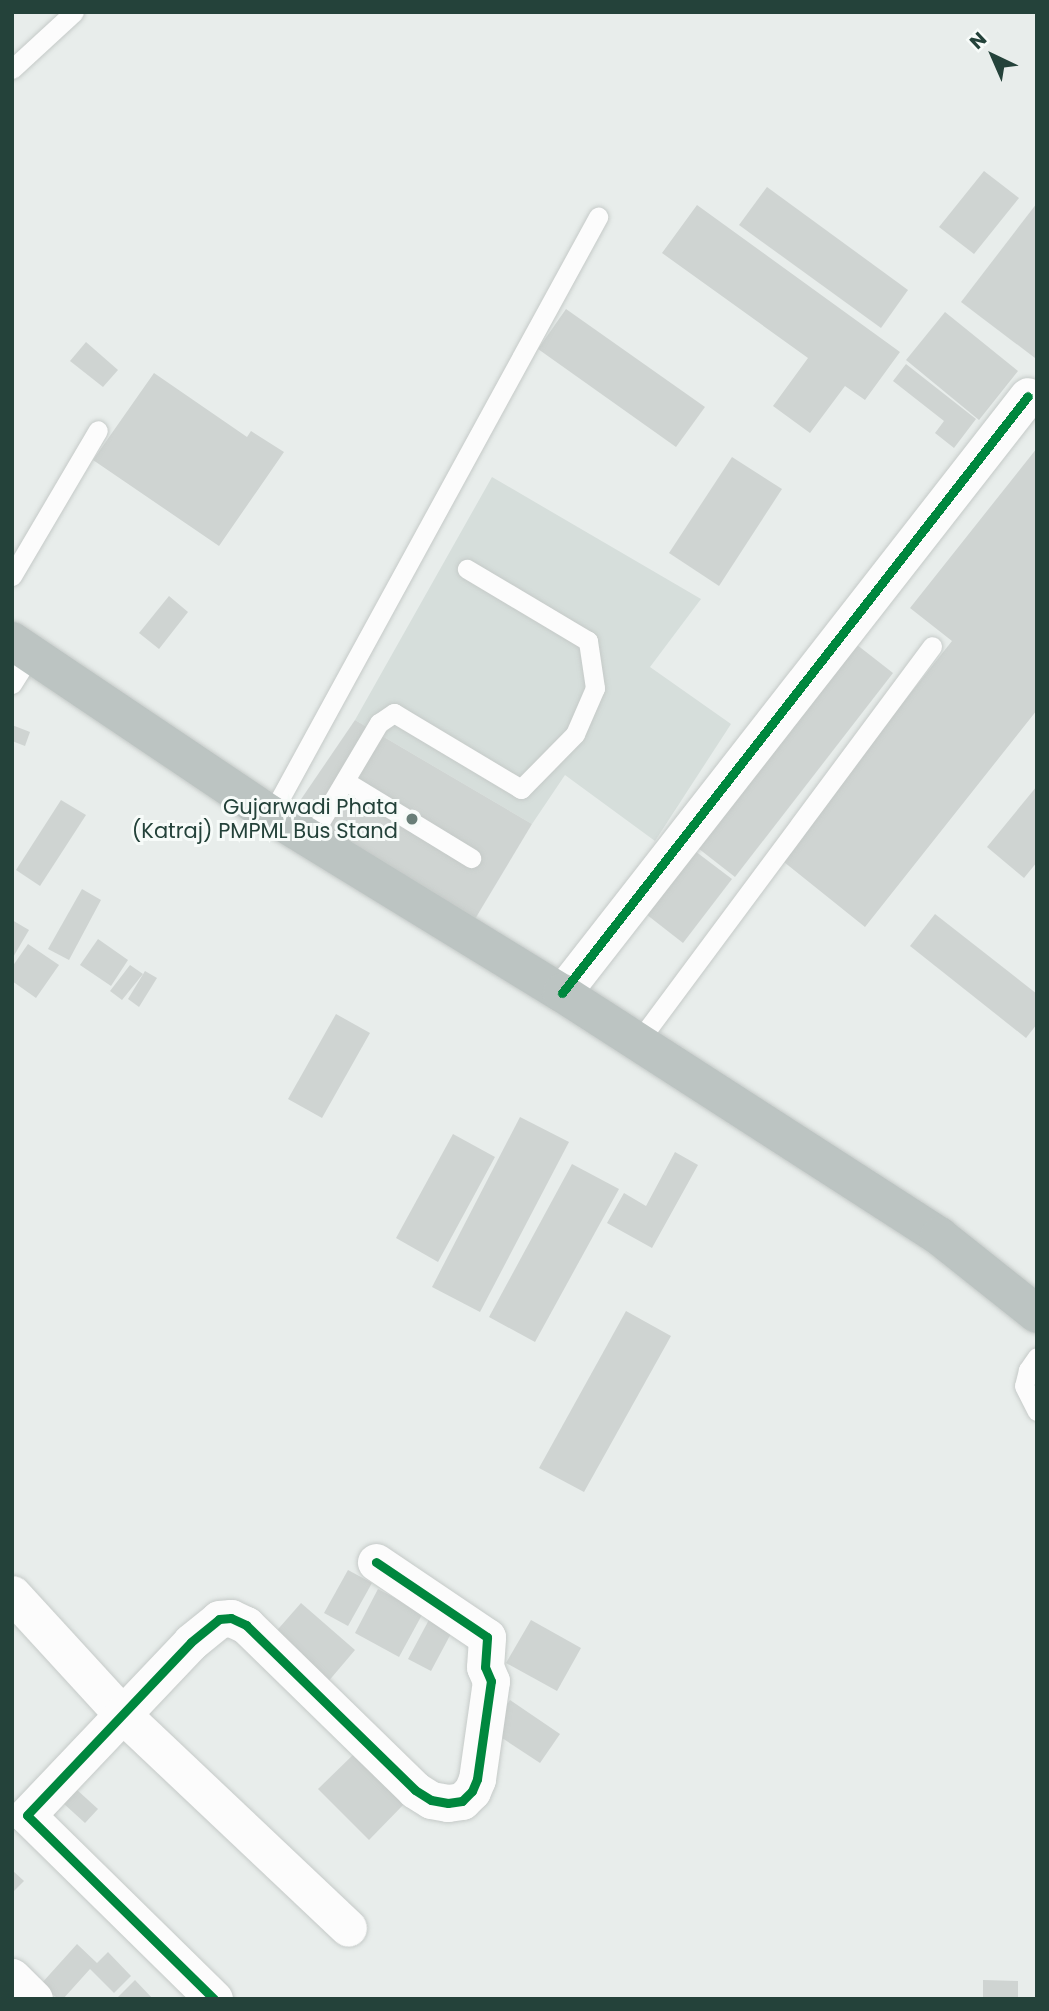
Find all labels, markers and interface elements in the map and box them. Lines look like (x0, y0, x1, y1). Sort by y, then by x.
north arrow (958, 21, 1028, 91)
text: N (964, 26, 993, 55)
place label: Gujarwadi Phata (Katraj) PMPML Bus Stand (132, 794, 398, 844)
marker: Gujarwadi Phata (Katraj) PMPML Bus Stand (404, 811, 420, 827)

